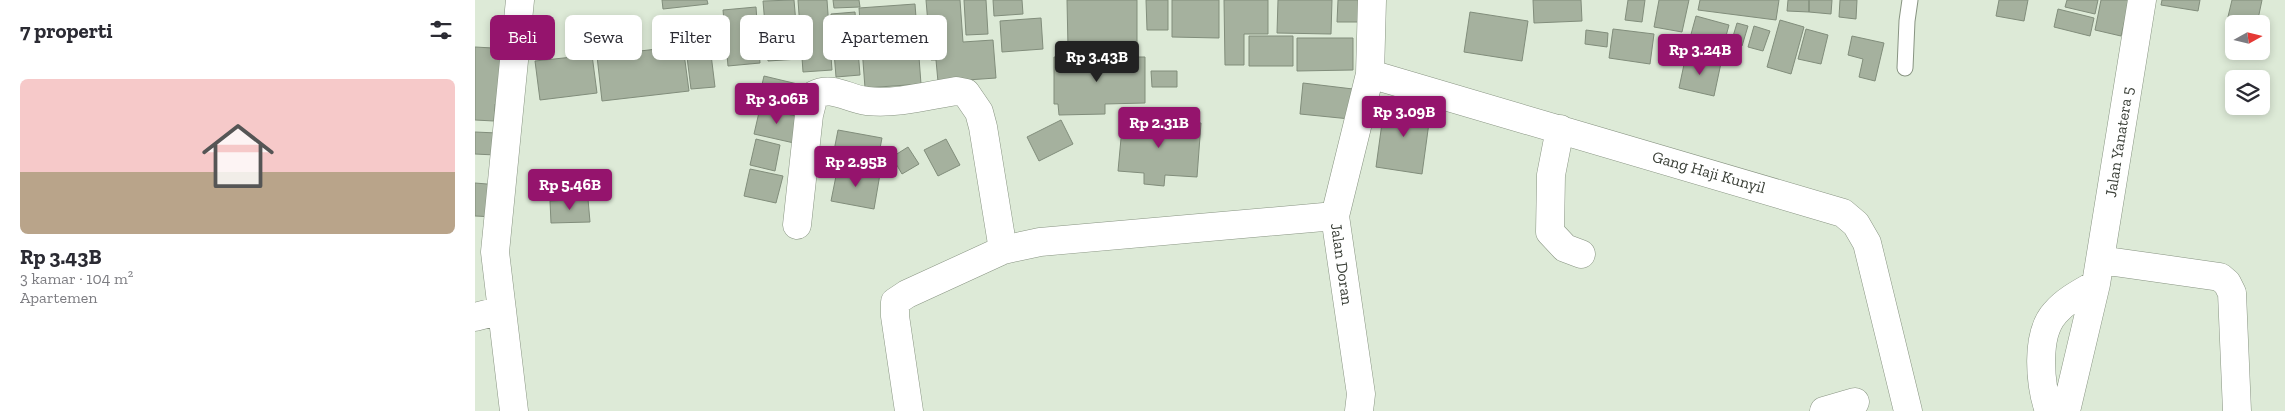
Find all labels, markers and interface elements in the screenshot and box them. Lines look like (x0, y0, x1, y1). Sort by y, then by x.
chip: Beli (490, 15, 555, 60)
chip: Sewa (565, 15, 642, 60)
chip: Filter (652, 15, 730, 60)
chip: Baru (740, 15, 813, 60)
chip: Apartemen (823, 15, 947, 60)
north arrow (2225, 15, 2270, 60)
map controls (2225, 15, 2270, 115)
icon: filters (427, 16, 455, 44)
text: 7 properti (20, 18, 113, 43)
pin: Rp 3.24B (1648, 34, 1752, 76)
text: Rp 3.24B (1669, 40, 1731, 59)
pin: Rp 3.43B (1045, 41, 1149, 83)
text: Rp 3.43B (1066, 47, 1128, 66)
button: layers (2225, 70, 2270, 115)
pin: Rp 3.06B (725, 82, 829, 125)
street label: Jalan Yanatera 5 (2101, 85, 2137, 199)
text: Rp 3.06B (746, 89, 808, 108)
pin: Rp 3.09B (1352, 96, 1456, 138)
text: Rp 3.09B (1373, 102, 1435, 121)
pin: Rp 2.31B (1107, 106, 1211, 149)
icon: home (193, 111, 283, 201)
text: Rp 2.31B (1129, 113, 1189, 132)
pin: Rp 2.95B (804, 146, 908, 188)
street label: Gang Haji Kunyil (1650, 147, 1768, 197)
text: Rp 2.95B (825, 152, 887, 171)
pin: Rp 5.46B (518, 168, 622, 211)
text: Rp 5.46B (539, 175, 601, 194)
street label: Jalan Doran (1327, 222, 1357, 307)
text: Rp 3.43B (20, 244, 102, 269)
text: 3 kamar · 104 m² (20, 269, 133, 288)
text: Apartemen (20, 288, 98, 307)

